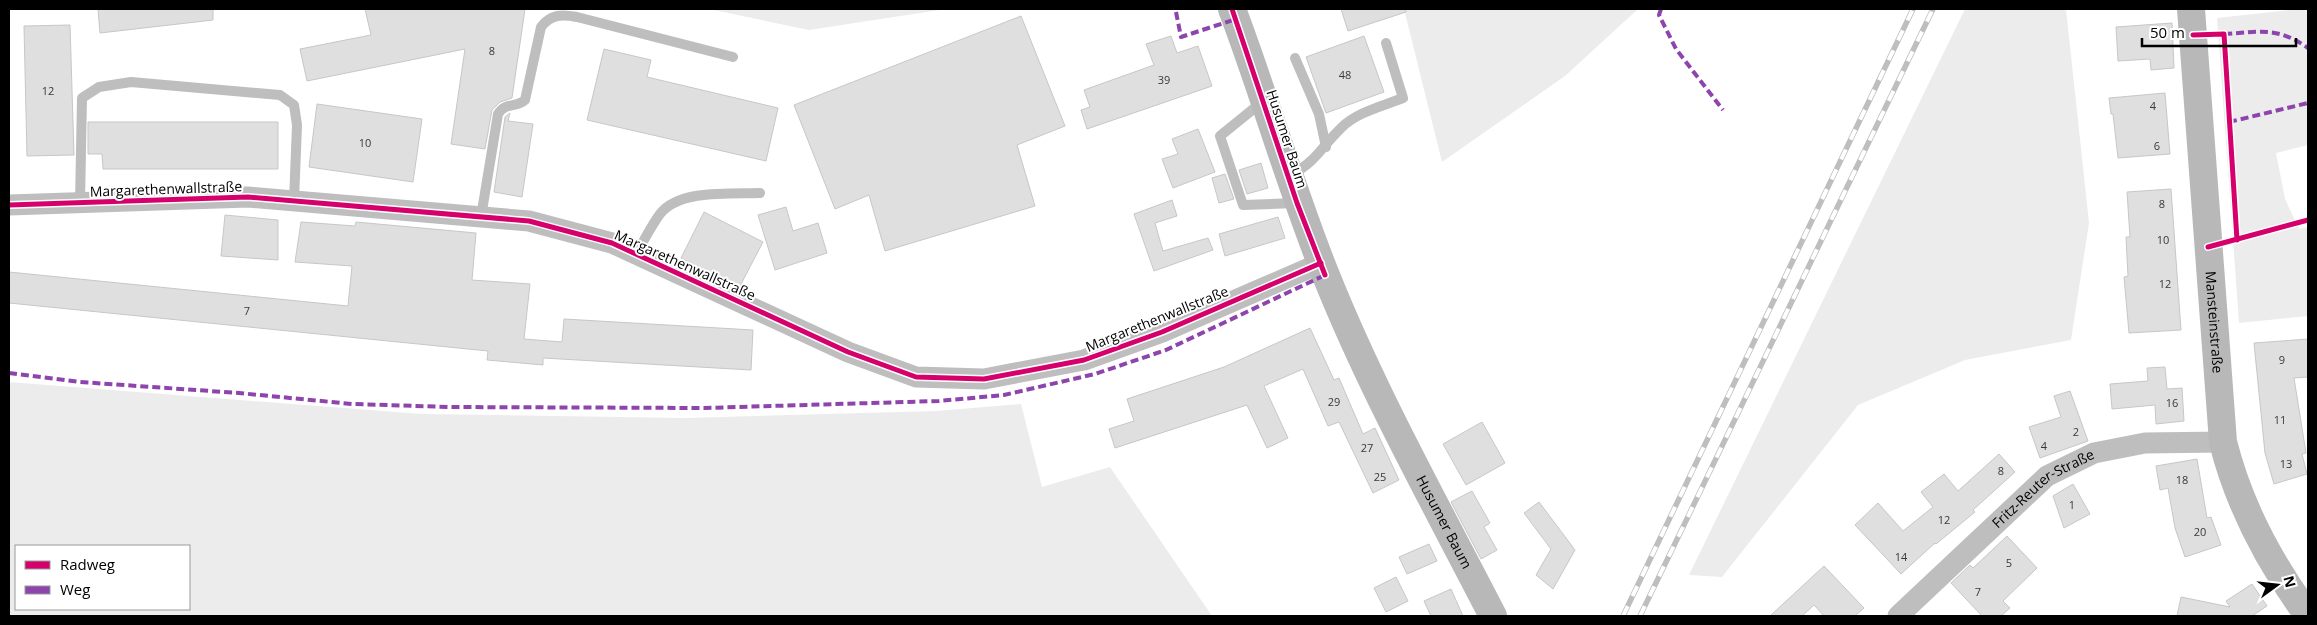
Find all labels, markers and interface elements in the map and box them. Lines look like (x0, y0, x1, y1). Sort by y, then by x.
scale bar (2142, 15, 2296, 47)
text: 50 m (2150, 22, 2185, 42)
house number: 8 (489, 43, 495, 58)
house number: 48 (1339, 67, 1351, 82)
house number: 39 (1158, 72, 1170, 87)
house number: 12 (42, 83, 54, 98)
street label: Husumer Baum (1263, 87, 1312, 191)
house number: 4 (2150, 98, 2157, 113)
house number: 10 (359, 135, 371, 150)
house number: 6 (2154, 138, 2160, 153)
street label: Margarethenwallstraße (89, 176, 243, 201)
house number: 8 (2159, 196, 2165, 211)
street label: Margarethenwallstraße (612, 225, 759, 304)
house number: 10 (2157, 232, 2169, 247)
street label: Mansteinstraße (2201, 270, 2228, 374)
house number: 12 (2159, 276, 2171, 291)
street label: Margarethenwallstraße (1083, 281, 1231, 356)
house number: 7 (244, 303, 250, 318)
house number: 9 (2279, 352, 2285, 367)
house number: 29 (1328, 394, 1340, 409)
house number: 16 (2166, 395, 2178, 410)
house number: 11 (2274, 412, 2286, 427)
house number: 2 (2073, 424, 2079, 439)
house number: 4 (2041, 438, 2048, 453)
house number: 27 (1361, 440, 1373, 455)
street label: Fritz-Reuter-Straße (1987, 444, 2097, 532)
house number: 13 (2280, 456, 2292, 471)
house number: 8 (1998, 463, 2004, 478)
house number: 25 (1374, 469, 1386, 484)
street label: Husumer Baum (1412, 472, 1477, 572)
house number: 18 (2176, 472, 2188, 487)
house number: 1 (2069, 497, 2075, 512)
house number: 12 (1938, 512, 1950, 527)
house number: 20 (2194, 524, 2206, 539)
legend (15, 545, 190, 610)
house number: 14 (1895, 549, 1908, 564)
text: Radweg (60, 554, 115, 574)
house number: 5 (2006, 555, 2012, 570)
north arrow (2252, 560, 2302, 610)
text: N (2279, 574, 2301, 589)
text: Weg (60, 579, 90, 599)
house number: 7 (1975, 584, 1981, 599)

